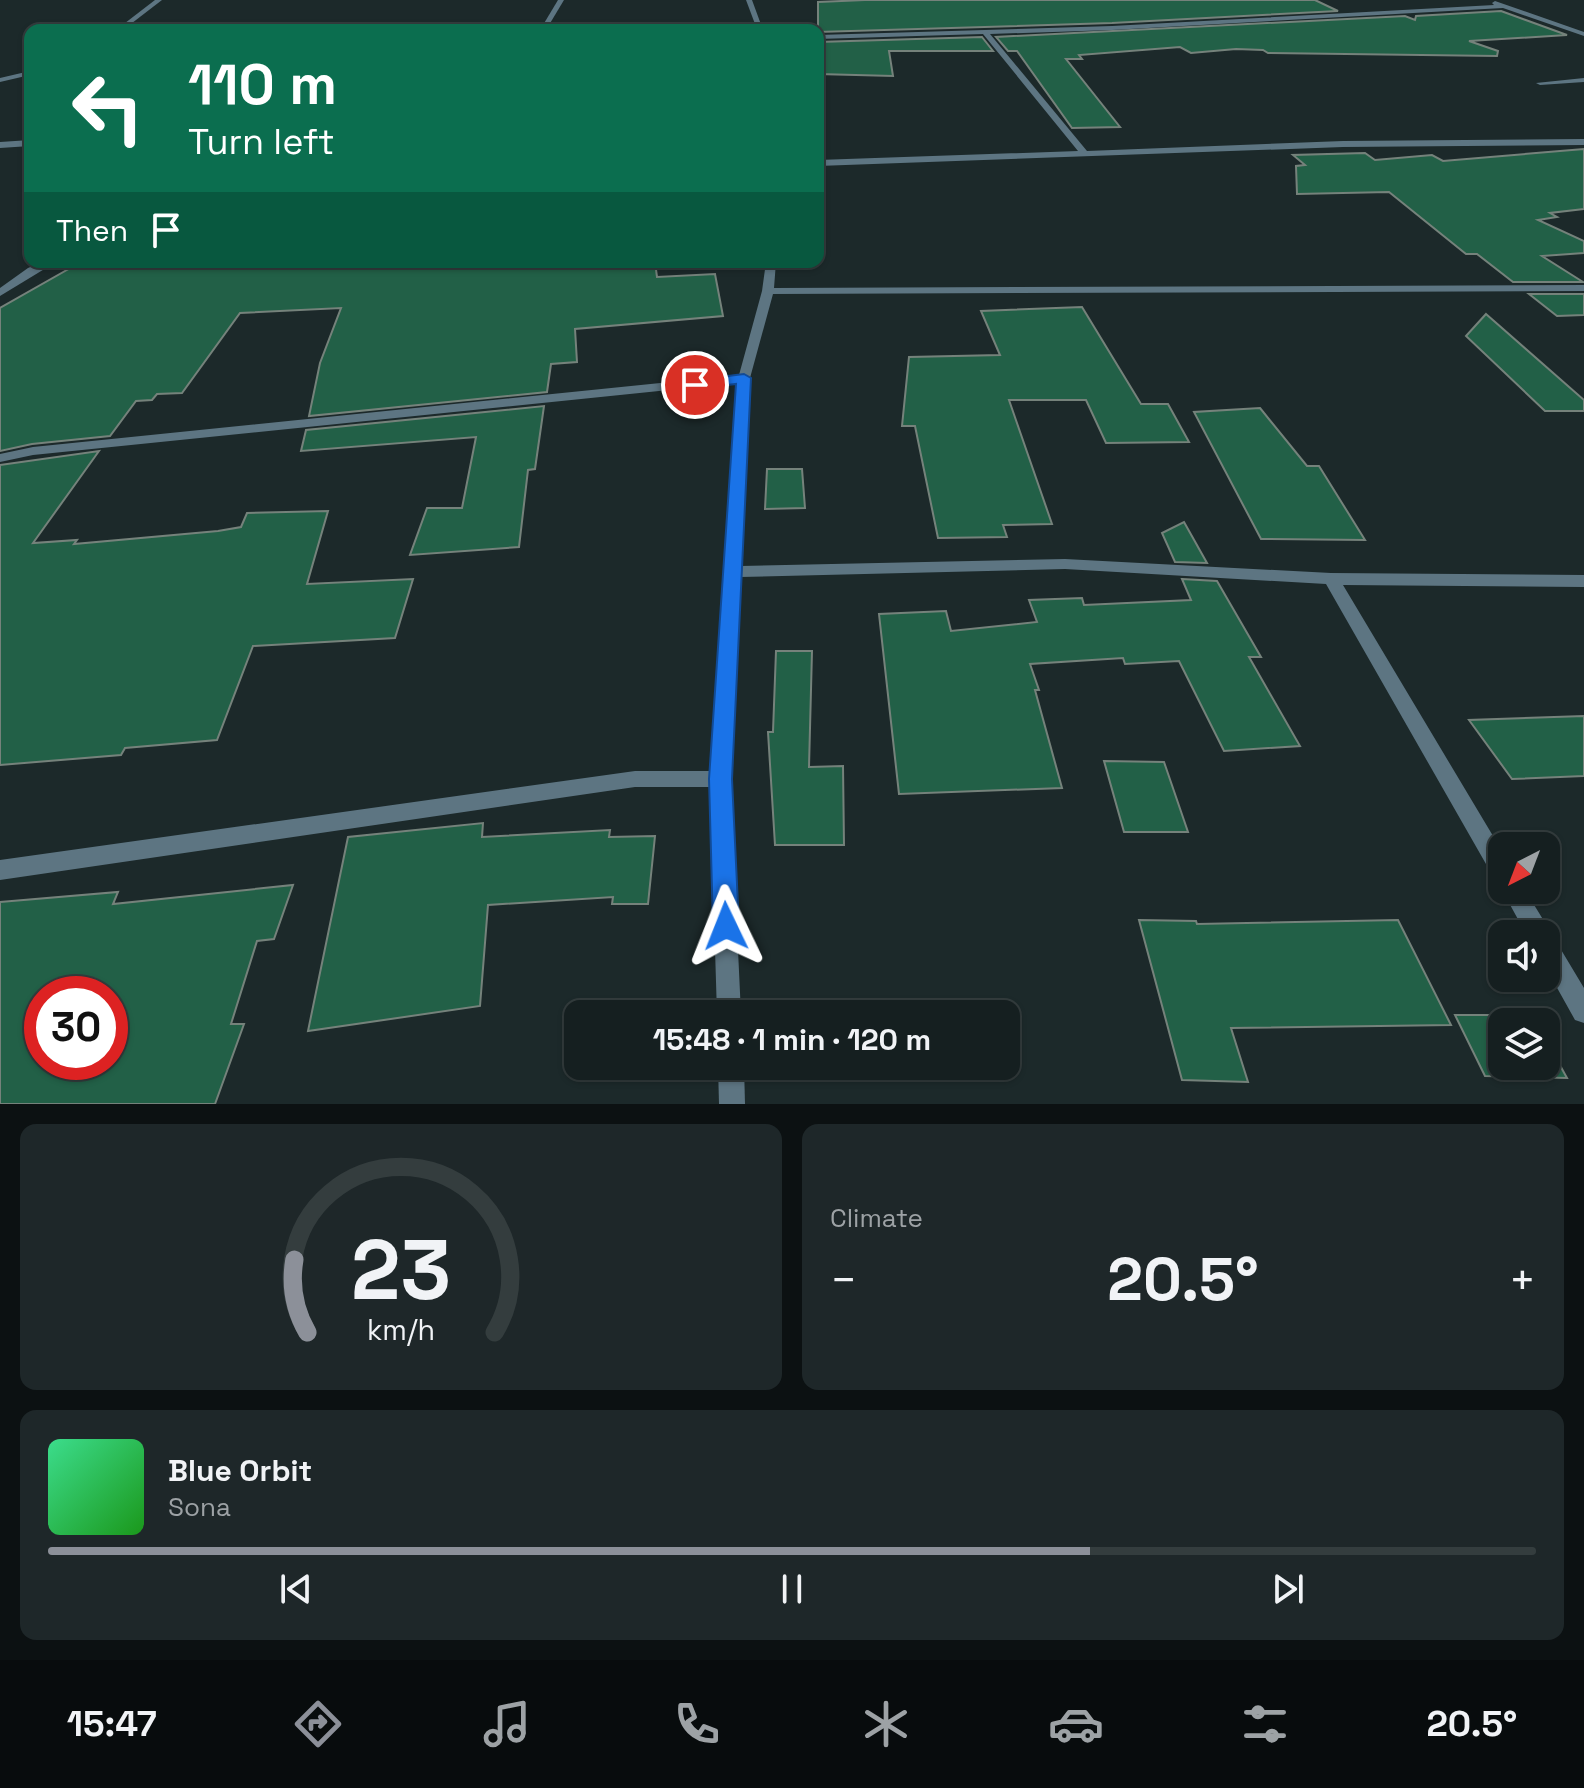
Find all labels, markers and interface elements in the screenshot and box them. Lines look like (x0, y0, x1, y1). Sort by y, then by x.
text: 110 m (188, 49, 337, 120)
icon: left (56, 56, 160, 160)
text: Turn left (188, 119, 335, 165)
icon: arrive (144, 208, 188, 252)
text: Then (56, 211, 128, 250)
pin (661, 351, 729, 419)
icon: arrive (673, 363, 717, 407)
north arrow (1488, 832, 1560, 904)
map controls (1488, 832, 1560, 1080)
position arrow (684, 884, 768, 968)
button: sound (1488, 920, 1560, 992)
speed limit sign: 30 (24, 976, 128, 1080)
button: layers (1488, 1008, 1560, 1080)
text: 15:48 · 1 min · 120 m (653, 1020, 931, 1059)
text: Climate (830, 1201, 923, 1235)
text: 23 (351, 1217, 451, 1323)
text: 20.5° (1107, 1241, 1259, 1318)
text: − (830, 1252, 857, 1308)
text: + (1509, 1252, 1536, 1308)
text: km/h (367, 1312, 435, 1348)
text: Blue Orbit (168, 1451, 312, 1490)
text: Sona (168, 1490, 231, 1524)
icon: previous (274, 1567, 318, 1611)
icon: pause (770, 1567, 814, 1611)
icon: next (1266, 1567, 1310, 1611)
icon: directions (290, 1696, 346, 1752)
icon: music (479, 1696, 535, 1752)
icon: phone (669, 1696, 725, 1752)
icon: climate (858, 1696, 914, 1752)
icon: car (1048, 1696, 1104, 1752)
icon: filters (1237, 1696, 1293, 1752)
text: 15:47 (67, 1701, 157, 1747)
text: 20.5° (1426, 1701, 1517, 1747)

